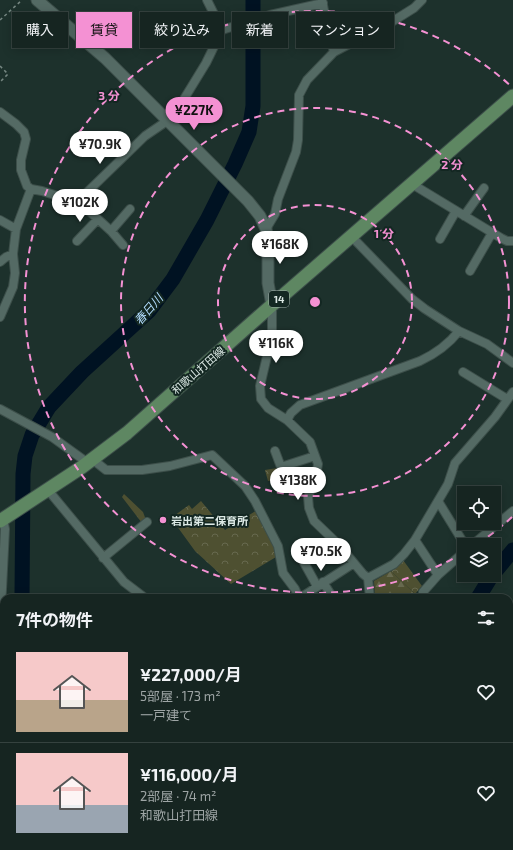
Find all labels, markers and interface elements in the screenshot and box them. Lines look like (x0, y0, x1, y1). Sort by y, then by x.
chip: 購入 (12, 12, 68, 48)
chip: 賃貸 (76, 12, 132, 48)
chip: 絞り込み (140, 12, 224, 48)
chip: 新着 (232, 12, 288, 48)
chip: マンション (296, 12, 394, 48)
text: 3 分 (98, 88, 120, 102)
pin: ¥227K (166, 97, 222, 131)
text: ¥227K (175, 102, 213, 118)
pin: ¥70.9K (67, 131, 133, 165)
text: ¥70.9K (79, 136, 121, 152)
text: 2 分 (441, 157, 463, 171)
pin: ¥102K (52, 189, 108, 223)
text: ¥102K (61, 194, 99, 210)
text: 1 分 (374, 226, 394, 240)
pin: ¥168K (252, 231, 308, 265)
text: ¥168K (261, 236, 299, 252)
water label: 春日川 (131, 289, 166, 327)
road number: 14 (269, 291, 289, 307)
centre of rings (308, 295, 322, 309)
pin: ¥116K (248, 330, 304, 364)
text: ¥116K (258, 335, 294, 351)
street label: 和歌山打田線 (169, 343, 227, 397)
pin: ¥138K (270, 467, 326, 501)
text: ¥138K (279, 472, 317, 488)
map controls (457, 486, 501, 582)
button: locate (457, 486, 501, 530)
place label: 岩出第二保育所 (171, 514, 248, 527)
marker: 岩出第二保育所 (158, 515, 168, 525)
pin: ¥70.5K (288, 538, 354, 572)
button: layers (457, 538, 501, 582)
text: ¥70.5K (300, 543, 342, 559)
icon: filters (475, 607, 497, 629)
text: 7件の物件 (16, 609, 93, 629)
text: ¥227,000/月 (140, 664, 242, 684)
icon: home (48, 668, 96, 716)
icon: heart (475, 681, 497, 703)
text: 5部屋 · 173 m² (140, 688, 221, 704)
text: 一戸建て (140, 707, 192, 723)
text: ¥116,000/月 (140, 764, 239, 784)
icon: home (48, 769, 96, 817)
icon: heart (475, 782, 497, 804)
text: 2部屋 · 74 m² (140, 788, 217, 804)
text: 和歌山打田線 (140, 807, 218, 823)

